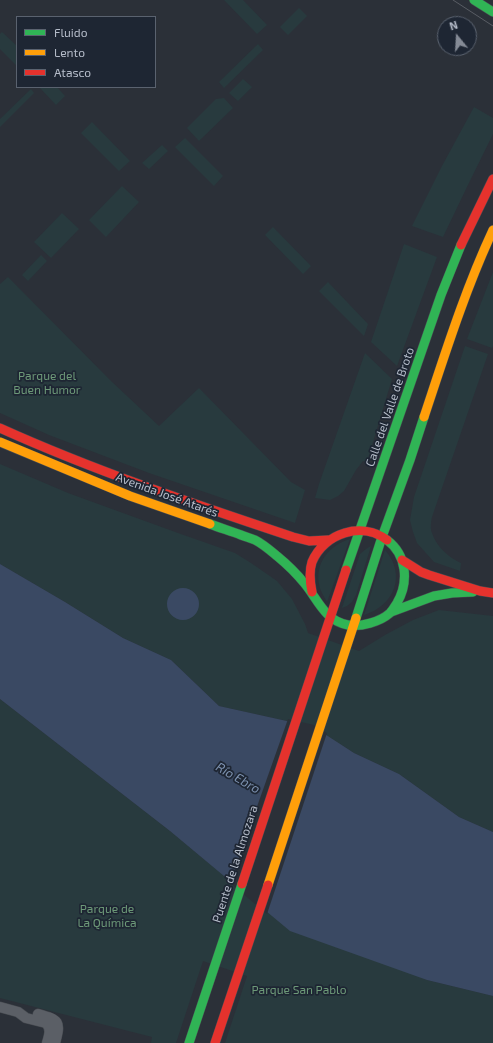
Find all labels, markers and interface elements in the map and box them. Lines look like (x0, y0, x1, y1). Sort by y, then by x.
legend (16, 16, 156, 88)
north arrow (437, 16, 477, 56)
text: N (448, 18, 459, 32)
text: Fluido (54, 25, 88, 39)
text: Lento (54, 45, 85, 59)
text: Atasco (54, 65, 91, 79)
street label: Calle del Valle de Broto (363, 345, 417, 469)
park label: Parque del Buen Humor (13, 369, 81, 397)
street label: Avenida José Atarés (114, 470, 220, 520)
water label: Río Ebro (213, 759, 263, 797)
street label: Puente de la Almozara (209, 804, 261, 924)
park label: Parque de La Química (77, 902, 137, 930)
park label: Parque San Pablo (252, 983, 346, 997)

